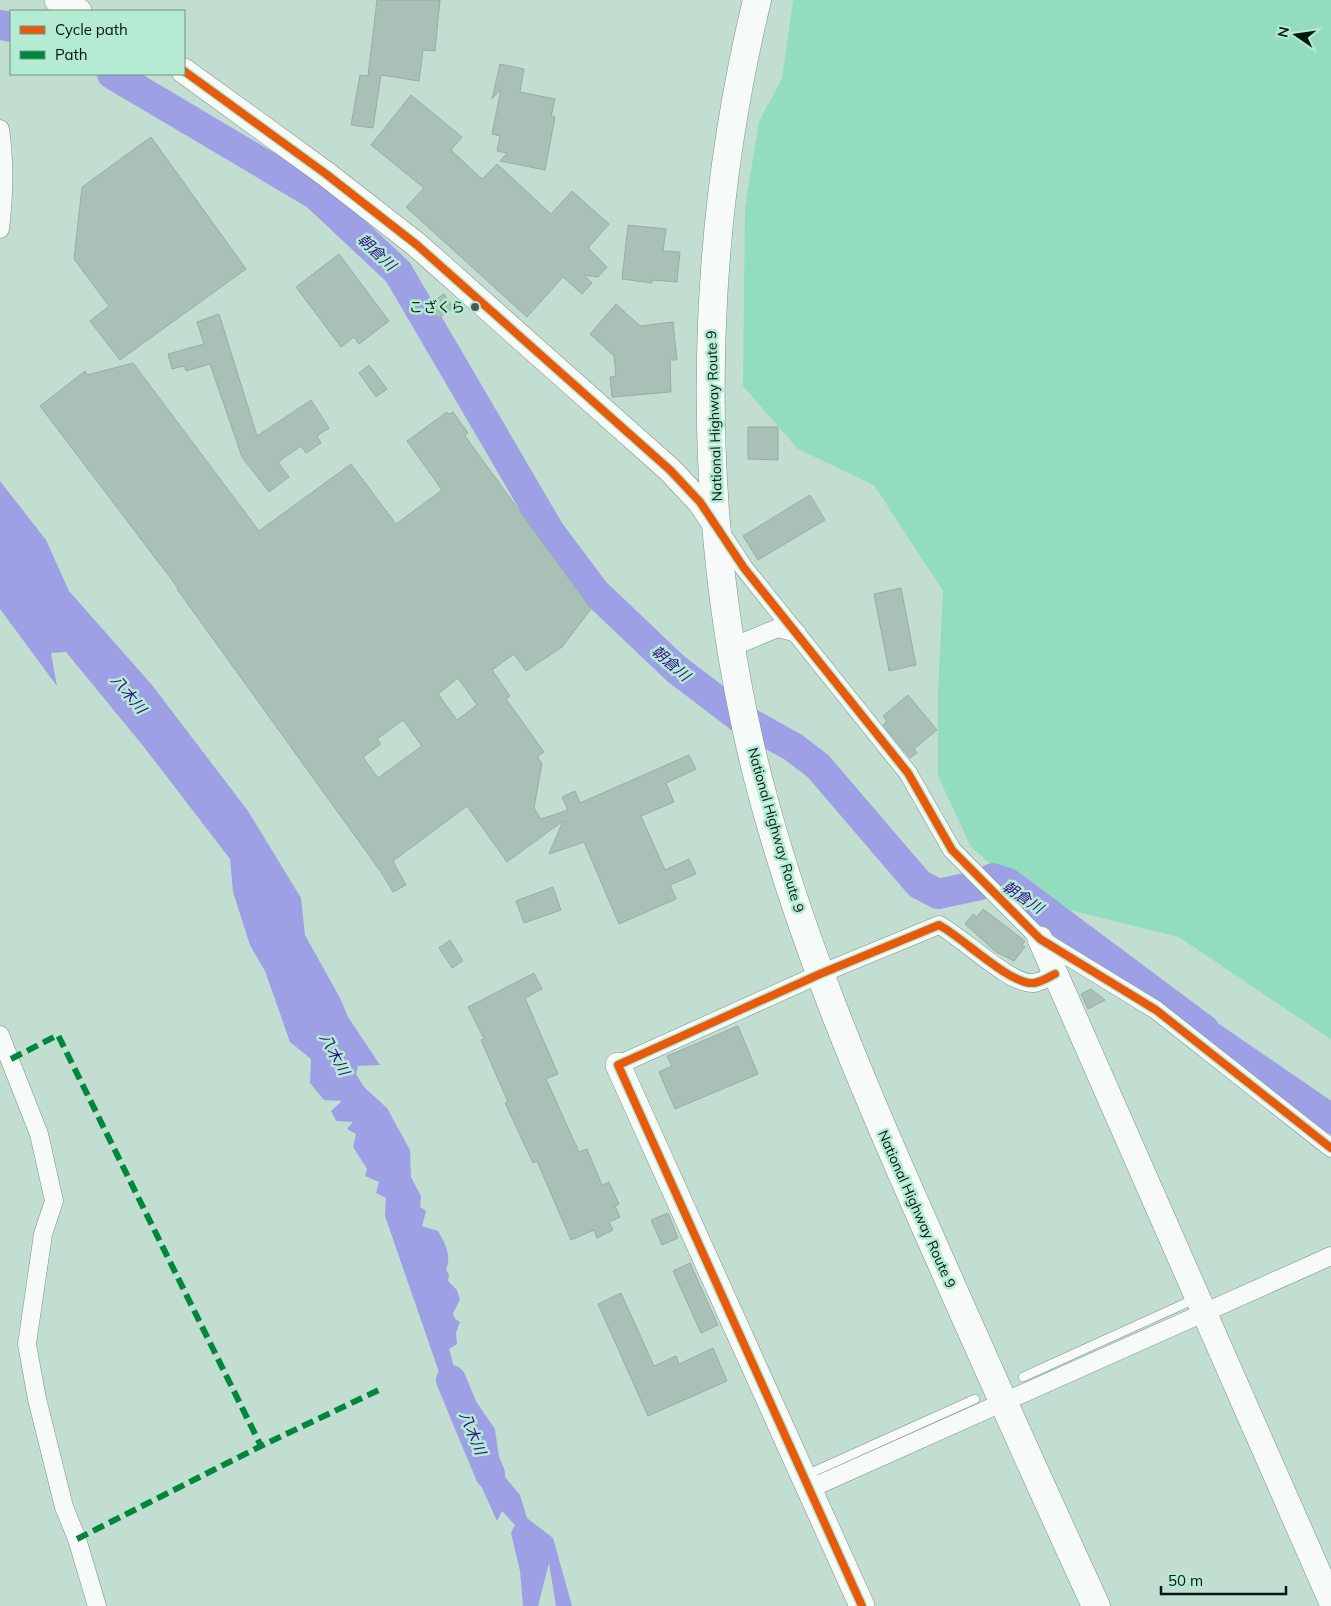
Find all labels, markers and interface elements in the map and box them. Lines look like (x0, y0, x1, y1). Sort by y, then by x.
legend (10, 10, 185, 75)
north arrow (1271, 10, 1321, 60)
text: Cycle path (55, 20, 128, 39)
text: N (1273, 25, 1293, 39)
text: Path (55, 45, 87, 64)
water label: 朝倉川 (354, 230, 401, 276)
place label: こざくら (409, 298, 465, 316)
marker: こざくら (469, 301, 481, 313)
street label: National Highway Route 9 (702, 330, 726, 502)
water label: 朝倉川 (648, 641, 696, 686)
water label: 八木川 (107, 671, 152, 719)
street label: National Highway Route 9 (744, 745, 808, 915)
water label: 朝倉川 (999, 877, 1049, 919)
water label: 八木川 (316, 1030, 355, 1080)
street label: National Highway Route 9 (874, 1127, 960, 1291)
water label: 八木川 (456, 1409, 491, 1459)
scale bar (1161, 1564, 1286, 1596)
text: 50 m (1168, 1571, 1203, 1590)

